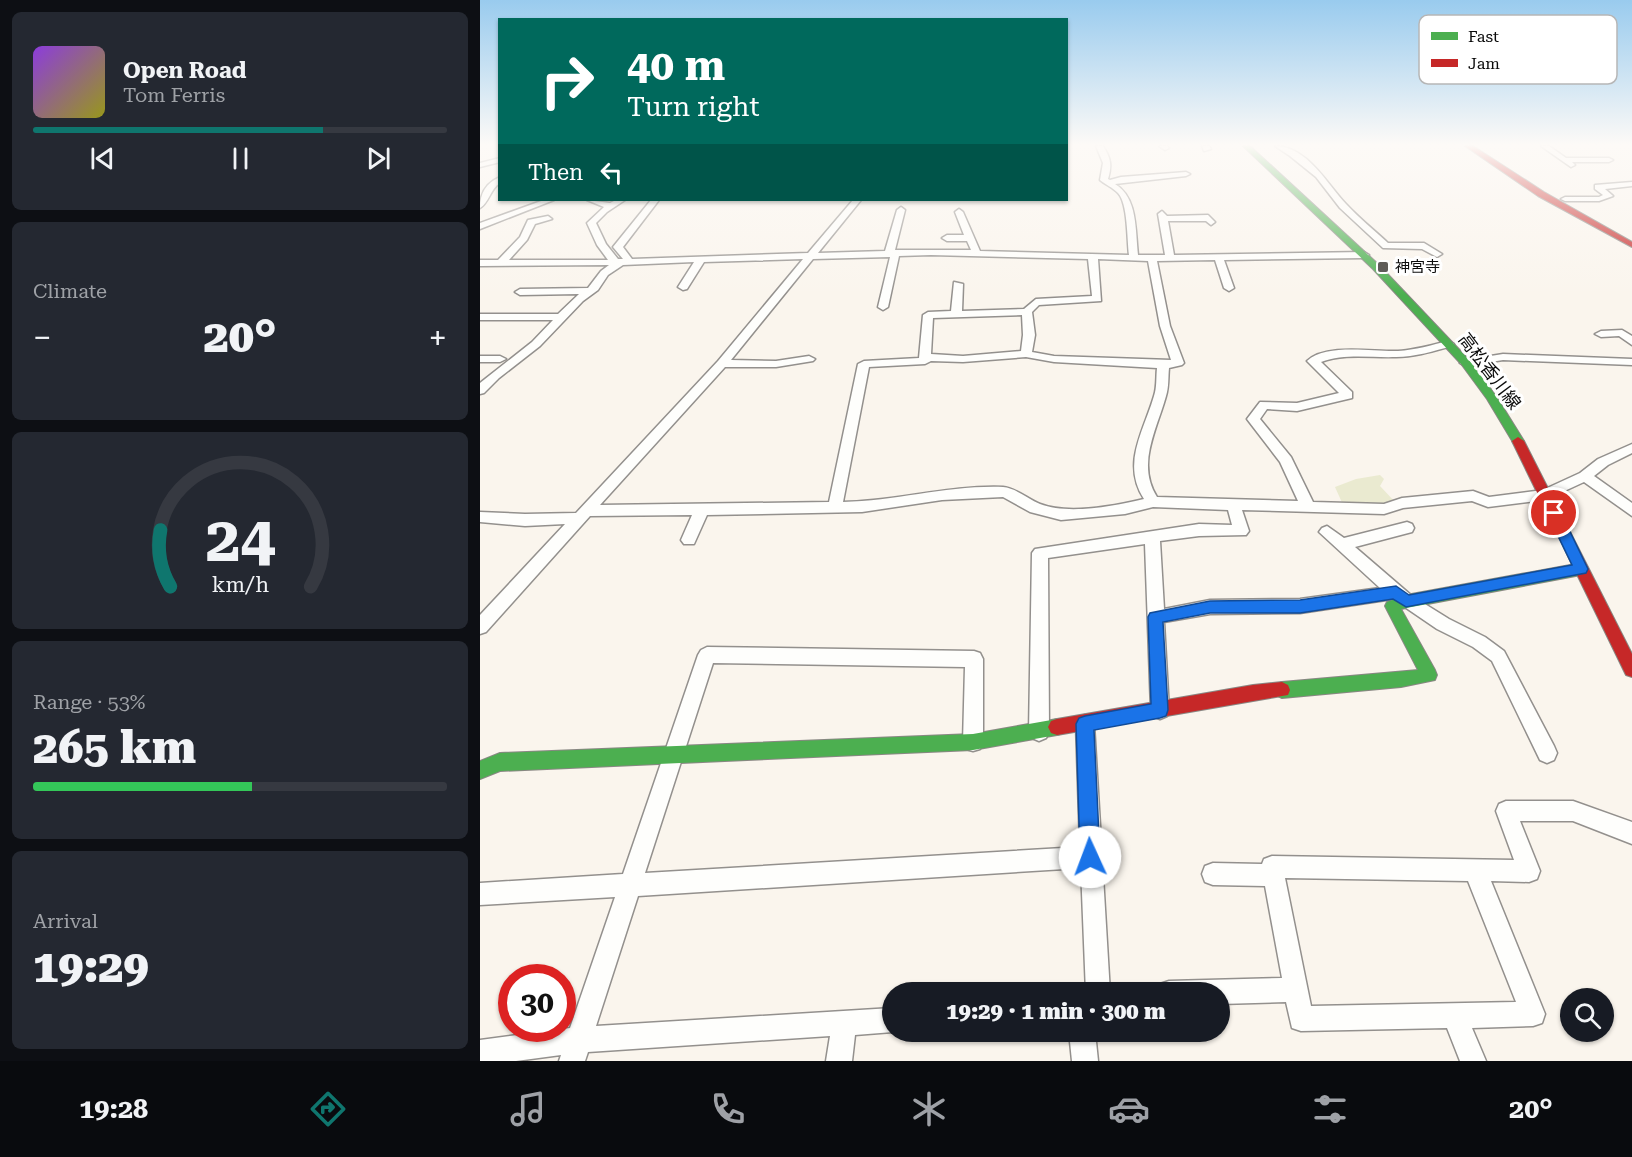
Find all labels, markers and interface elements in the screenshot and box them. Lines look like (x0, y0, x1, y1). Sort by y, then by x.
legend (1419, 15, 1617, 84)
text: Fast (1468, 27, 1499, 46)
text: 40 m (627, 41, 725, 90)
icon: right (528, 42, 606, 120)
text: Jam (1468, 54, 1500, 73)
text: Open Road (123, 58, 246, 83)
text: Tom Ferris (123, 83, 225, 107)
text: Turn right (627, 91, 760, 123)
icon: previous (86, 142, 119, 175)
icon: pause (224, 142, 257, 175)
icon: next (362, 142, 395, 175)
icon: left (595, 156, 628, 189)
text: Then (528, 160, 583, 185)
place label: 神宮寺 (1395, 258, 1440, 276)
marker: 神宮寺 (1376, 260, 1390, 274)
text: Climate (33, 279, 107, 303)
text: 20° (204, 310, 277, 363)
text: − (33, 318, 51, 357)
text: + (429, 318, 447, 357)
street label: 高松香川線 (1455, 329, 1525, 413)
pin (1528, 487, 1579, 538)
icon: arrive (1537, 496, 1570, 529)
text: 24 (205, 504, 275, 577)
text: km/h (211, 573, 269, 598)
text: Range · 53% (33, 690, 145, 714)
text: 265 km (33, 721, 196, 774)
position arrow (1058, 825, 1122, 889)
text: Arrival (33, 909, 98, 933)
text: 19:29 (33, 940, 149, 993)
speed limit sign: 30 (498, 964, 576, 1042)
map controls (1560, 988, 1614, 1042)
button: search (1560, 988, 1614, 1042)
text: 19:29 · 1 min · 300 m (946, 999, 1166, 1024)
icon: directions (307, 1088, 349, 1130)
icon: music (507, 1088, 549, 1130)
icon: phone (707, 1088, 749, 1130)
icon: climate (908, 1088, 950, 1130)
icon: car (1108, 1088, 1150, 1130)
icon: filters (1309, 1088, 1351, 1130)
text: 19:28 (79, 1093, 148, 1125)
text: 20° (1509, 1093, 1553, 1125)

